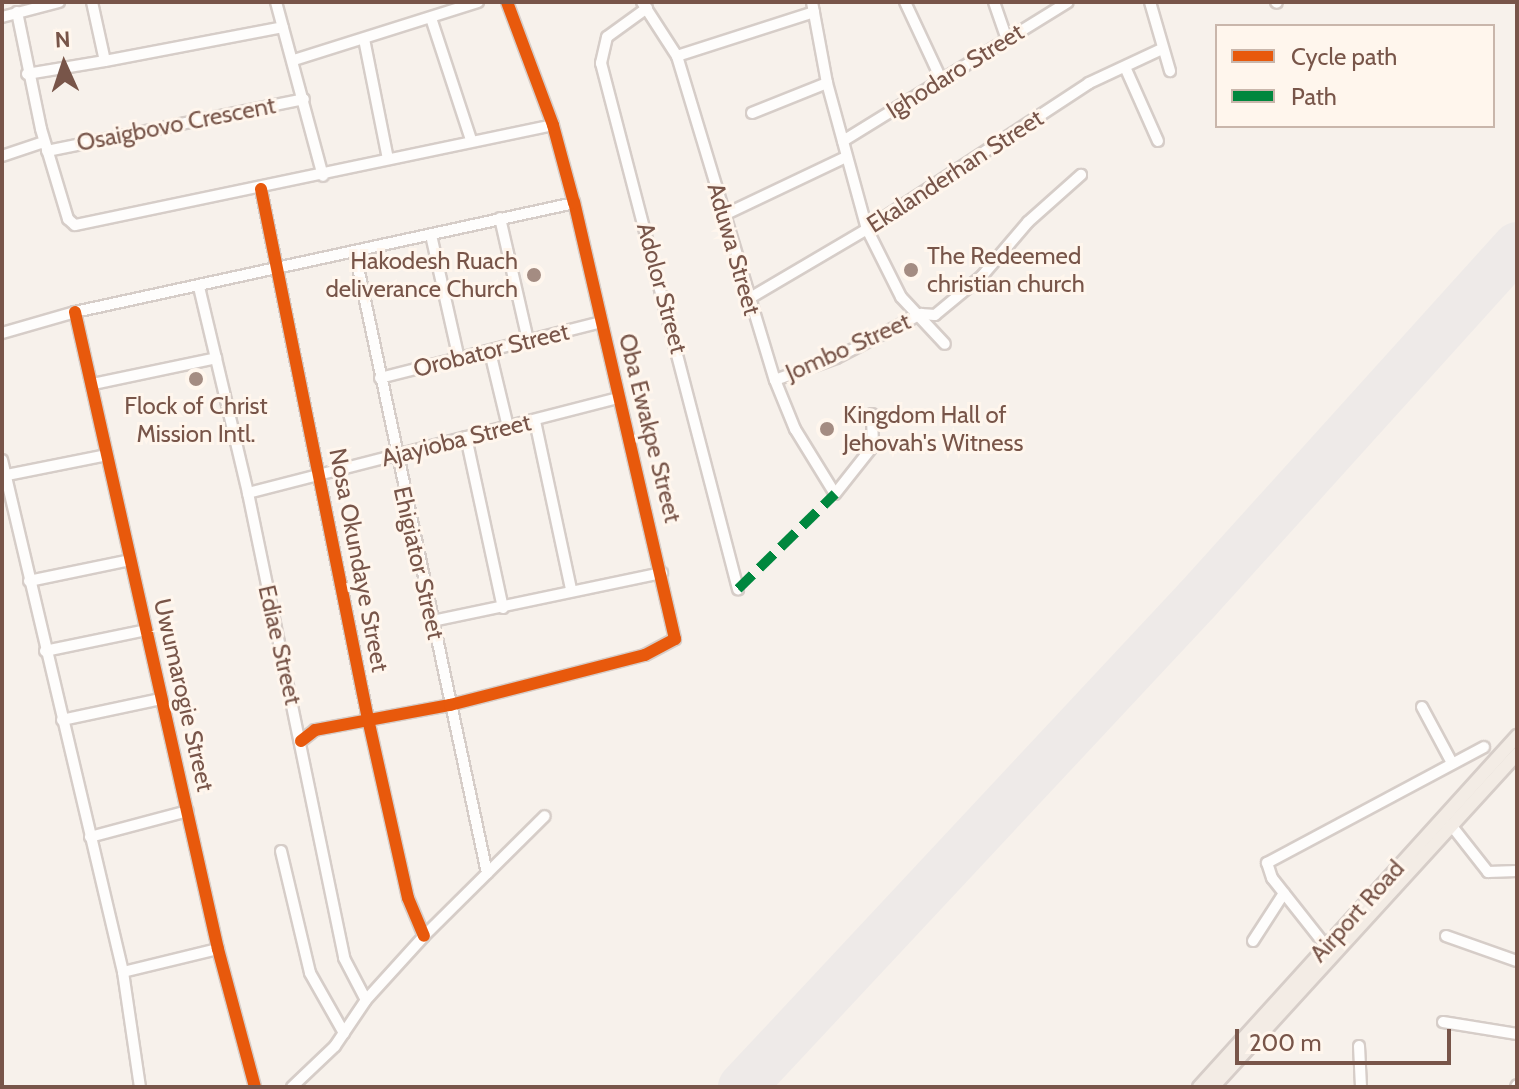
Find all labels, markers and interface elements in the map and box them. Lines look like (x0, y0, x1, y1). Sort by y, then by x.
street label: Ighodaro Street (881, 17, 1029, 125)
north arrow (24, 24, 104, 104)
legend (1215, 24, 1495, 128)
text: N (54, 26, 71, 53)
text: Cycle path (1291, 42, 1397, 71)
text: Path (1291, 82, 1337, 111)
street label: Osaigbovo Crescent (74, 91, 278, 157)
street label: Ekalanderhan Street (862, 103, 1048, 239)
street label: Aduwa Street (701, 180, 767, 318)
street label: Adolor Street (631, 219, 693, 357)
place label: The Redeemed christian church (927, 242, 1085, 298)
place label: Hakodesh Ruach deliverance Church (325, 247, 518, 303)
marker: The Redeemed christian church (902, 261, 920, 279)
marker: Hakodesh Ruach deliverance Church (525, 266, 543, 284)
street label: Jombo Street (781, 307, 915, 387)
street label: Orobator Street (410, 317, 572, 383)
street label: Oba Ewakpe Street (613, 330, 687, 526)
marker: Flock of Christ Mission Intl. (187, 370, 205, 388)
place label: Flock of Christ Mission Intl. (124, 392, 268, 448)
place label: Kingdom Hall of Jehovah's Witness (843, 401, 1023, 457)
street label: Ajayioba Street (378, 407, 534, 473)
marker: Kingdom Hall of Jehovah's Witness (818, 420, 836, 438)
street label: Nosa Okundaye Street (323, 446, 395, 674)
street label: Ehigiator Street (387, 484, 451, 642)
street label: Ediae Street (252, 582, 308, 708)
street label: Uwumarogie Street (148, 596, 220, 794)
street label: Airport Road (1304, 854, 1410, 968)
scale bar (1239, 1013, 1455, 1063)
text: 200 m (1249, 1028, 1322, 1057)

